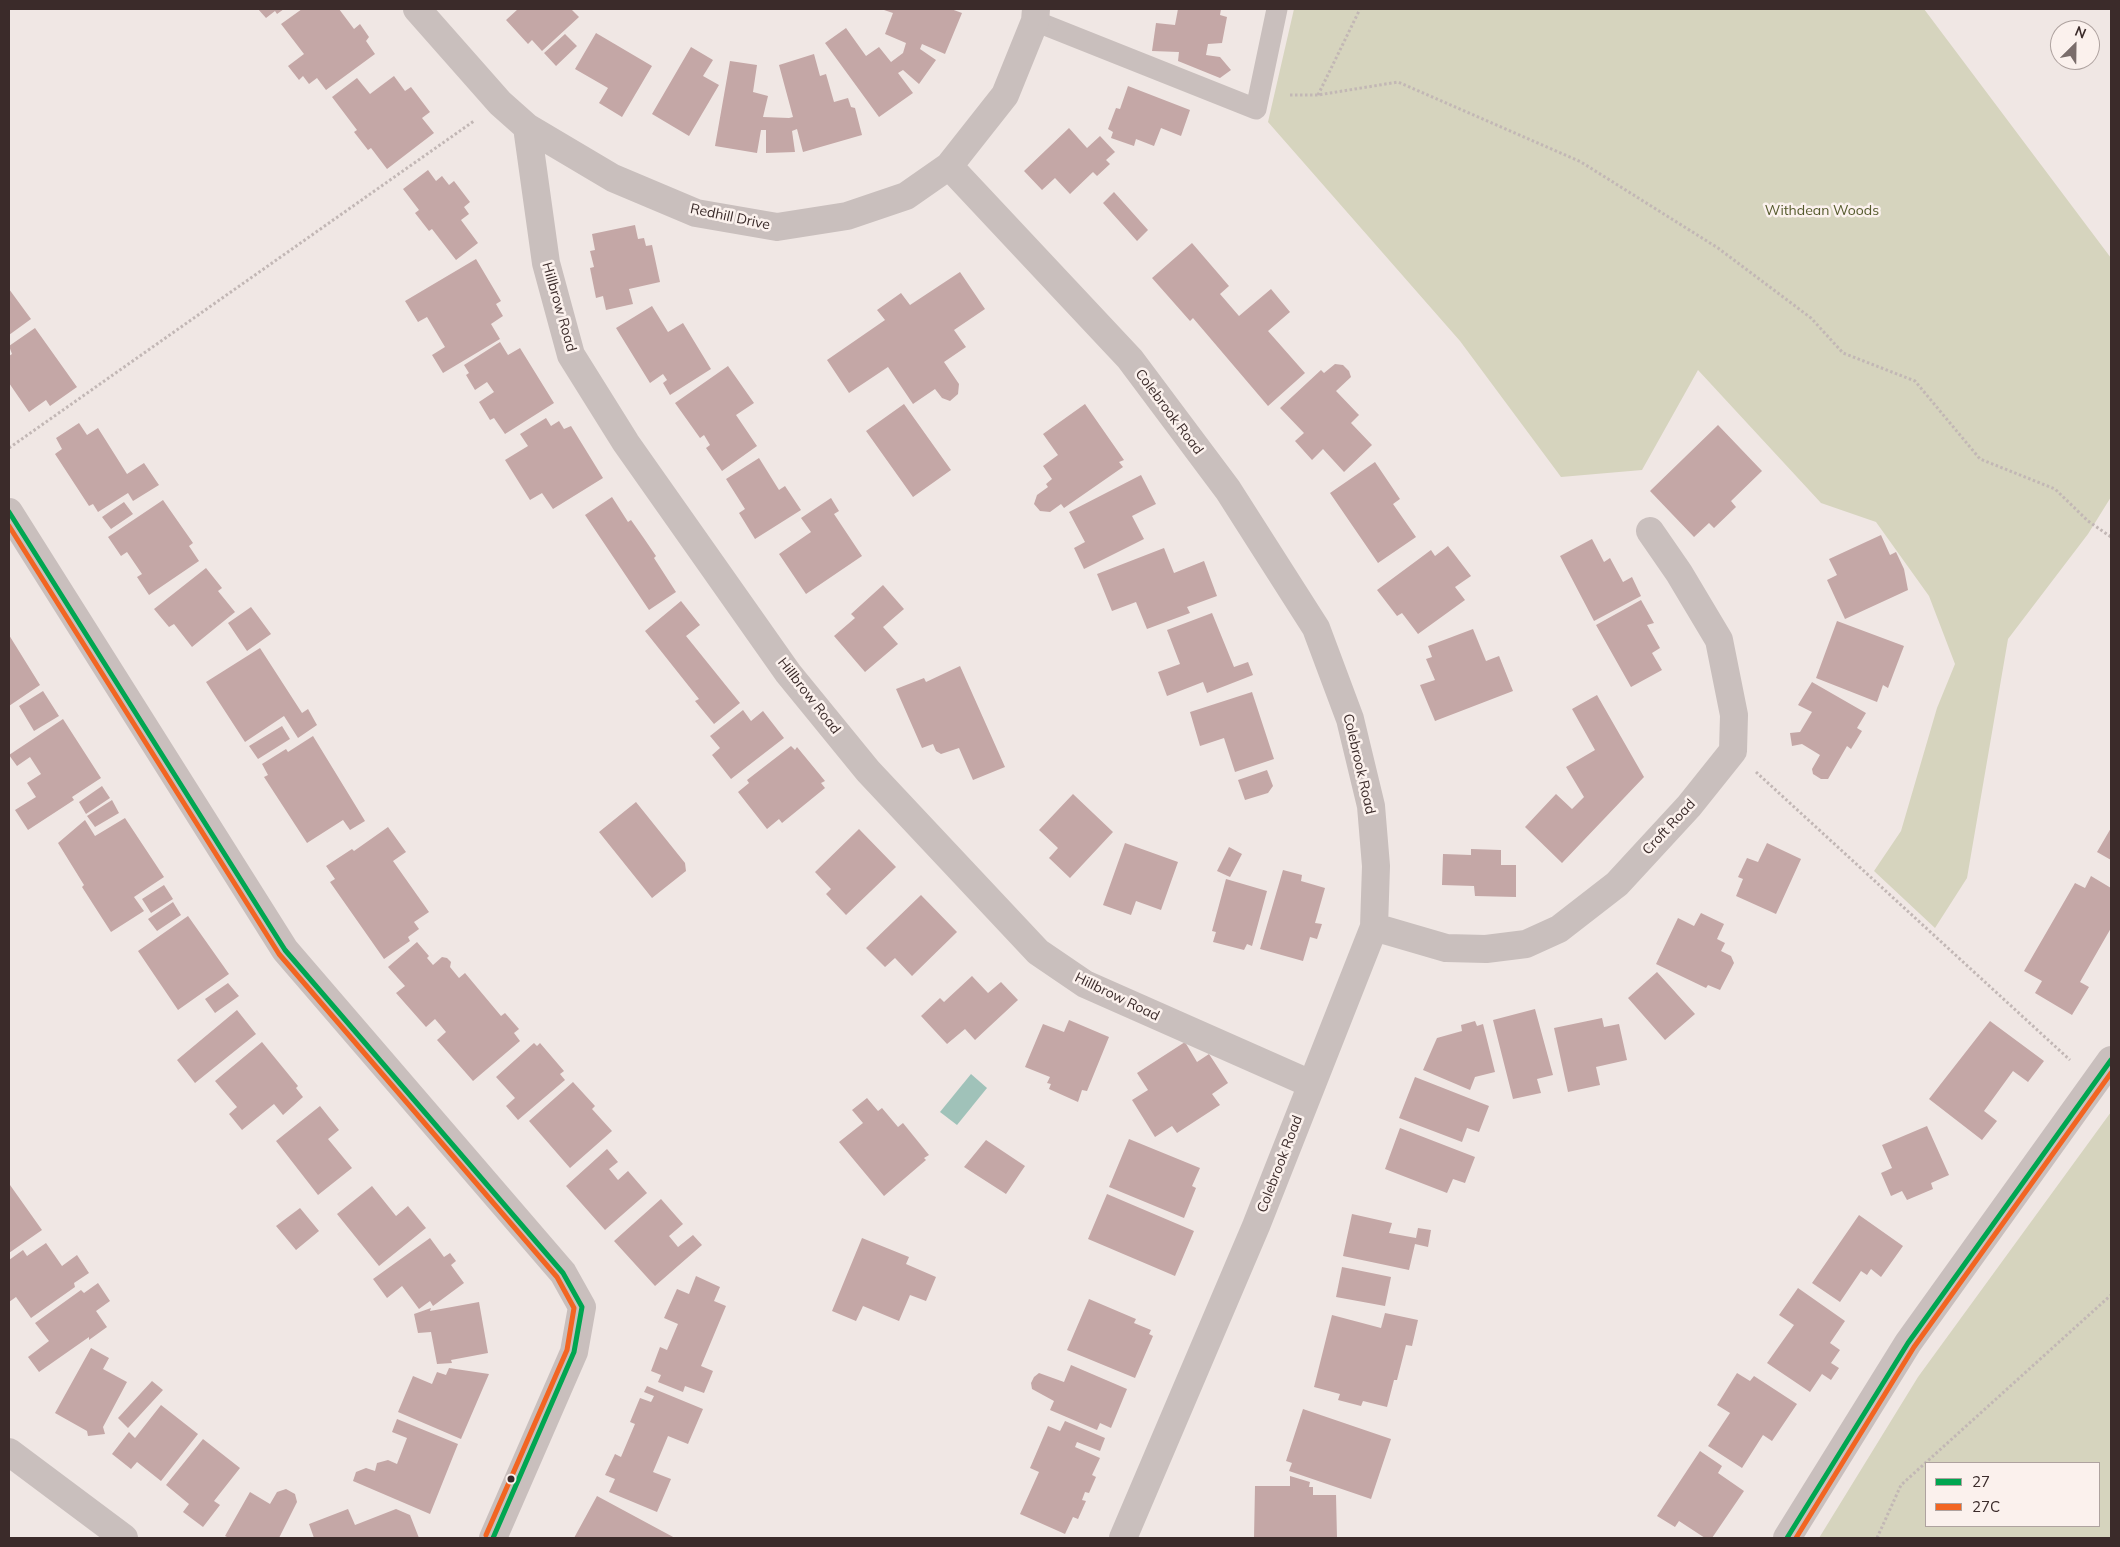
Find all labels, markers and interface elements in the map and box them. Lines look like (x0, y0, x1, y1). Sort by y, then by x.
north arrow (2050, 20, 2100, 70)
text: N (2072, 22, 2089, 42)
street label: Redhill Drive (689, 200, 771, 234)
park label: Withdean Woods (1765, 203, 1879, 219)
street label: Hillbrow Road (538, 260, 580, 354)
street label: Colebrook Road (1131, 366, 1207, 458)
street label: Hillbrow Road (774, 655, 844, 737)
street label: Colebrook Road (1339, 712, 1379, 816)
street label: Croft Road (1639, 796, 1699, 858)
street label: Hillbrow Road (1072, 969, 1162, 1025)
street label: Colebrook Road (1254, 1113, 1306, 1215)
legend (1925, 1462, 2100, 1527)
text: 27 (1972, 1472, 1990, 1491)
unlabelled marker (506, 1474, 516, 1484)
text: 27C (1972, 1497, 2000, 1516)

